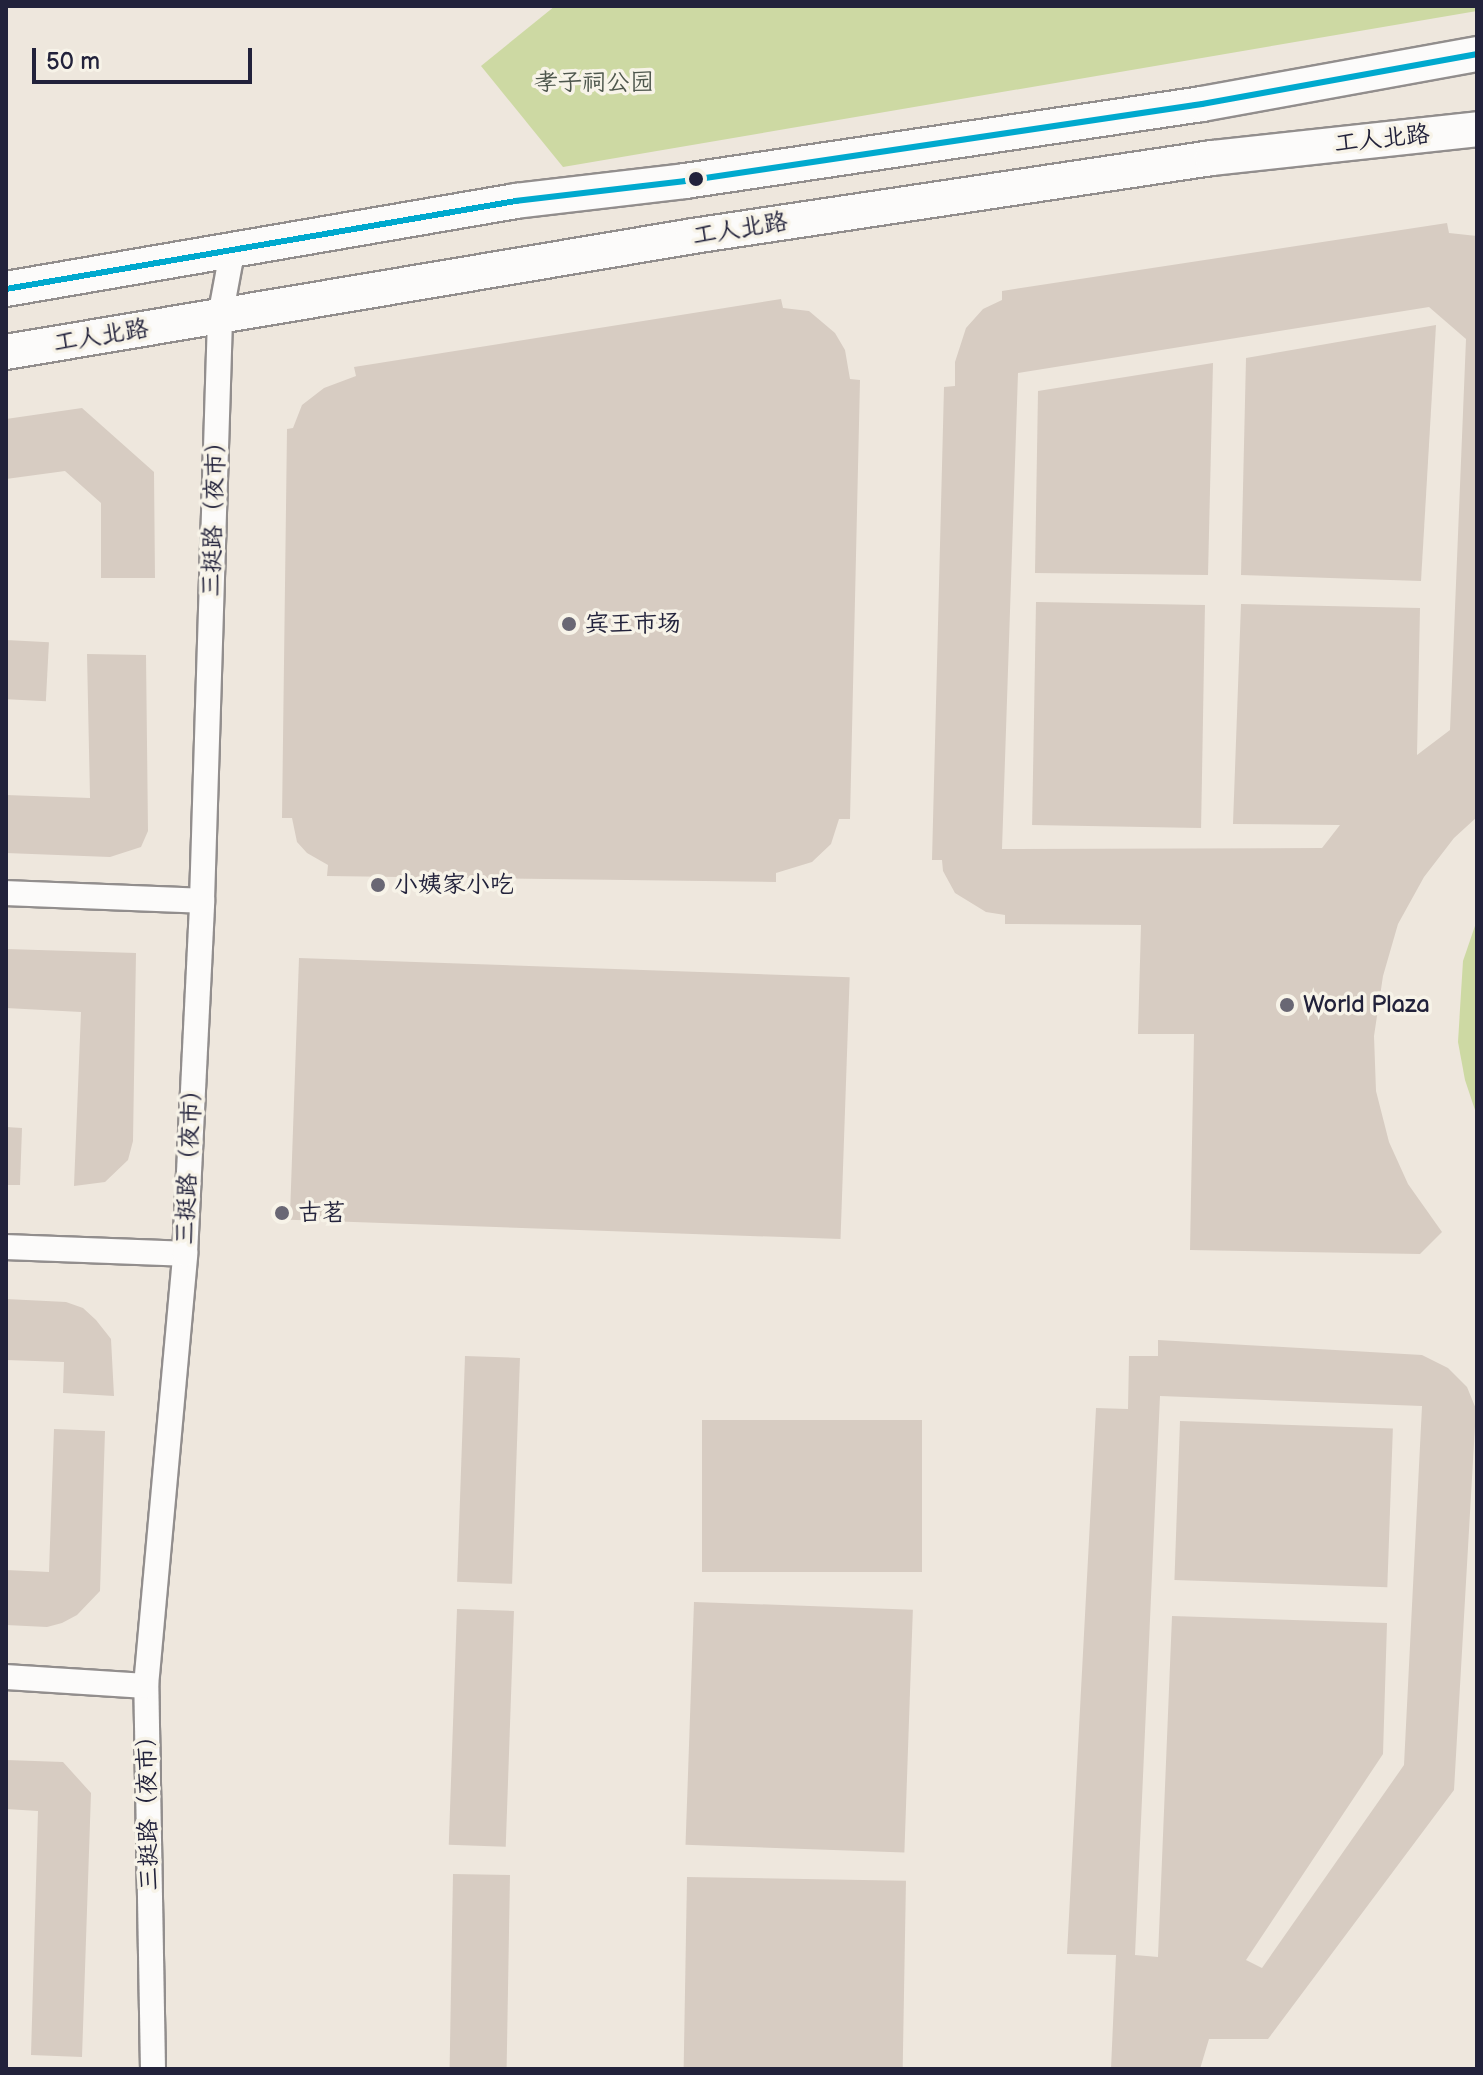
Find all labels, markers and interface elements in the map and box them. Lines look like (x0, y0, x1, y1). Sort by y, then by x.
scale bar (36, 32, 256, 82)
text: 50 m (46, 47, 100, 76)
park label: 孝子祠公园 (534, 69, 654, 97)
street label: 工人北路 (1333, 120, 1431, 158)
unlabelled marker (688, 171, 704, 187)
street label: 工人北路 (690, 207, 790, 251)
street label: 工人北路 (51, 314, 151, 358)
street label: 三挺路（夜市） (197, 429, 231, 597)
place label: 宾王市场 (585, 610, 681, 638)
marker: 宾王市场 (560, 615, 578, 633)
place label: 小姨家小吃 (394, 871, 514, 899)
marker: 小姨家小吃 (369, 876, 387, 894)
place label: World Plaza (1303, 991, 1430, 1019)
marker: World Plaza (1278, 996, 1296, 1014)
street label: 三挺路（夜市） (170, 1076, 208, 1246)
place label: 古茗 (298, 1199, 346, 1227)
marker: 古茗 (273, 1204, 291, 1222)
street label: 三挺路（夜市） (132, 1723, 164, 1891)

